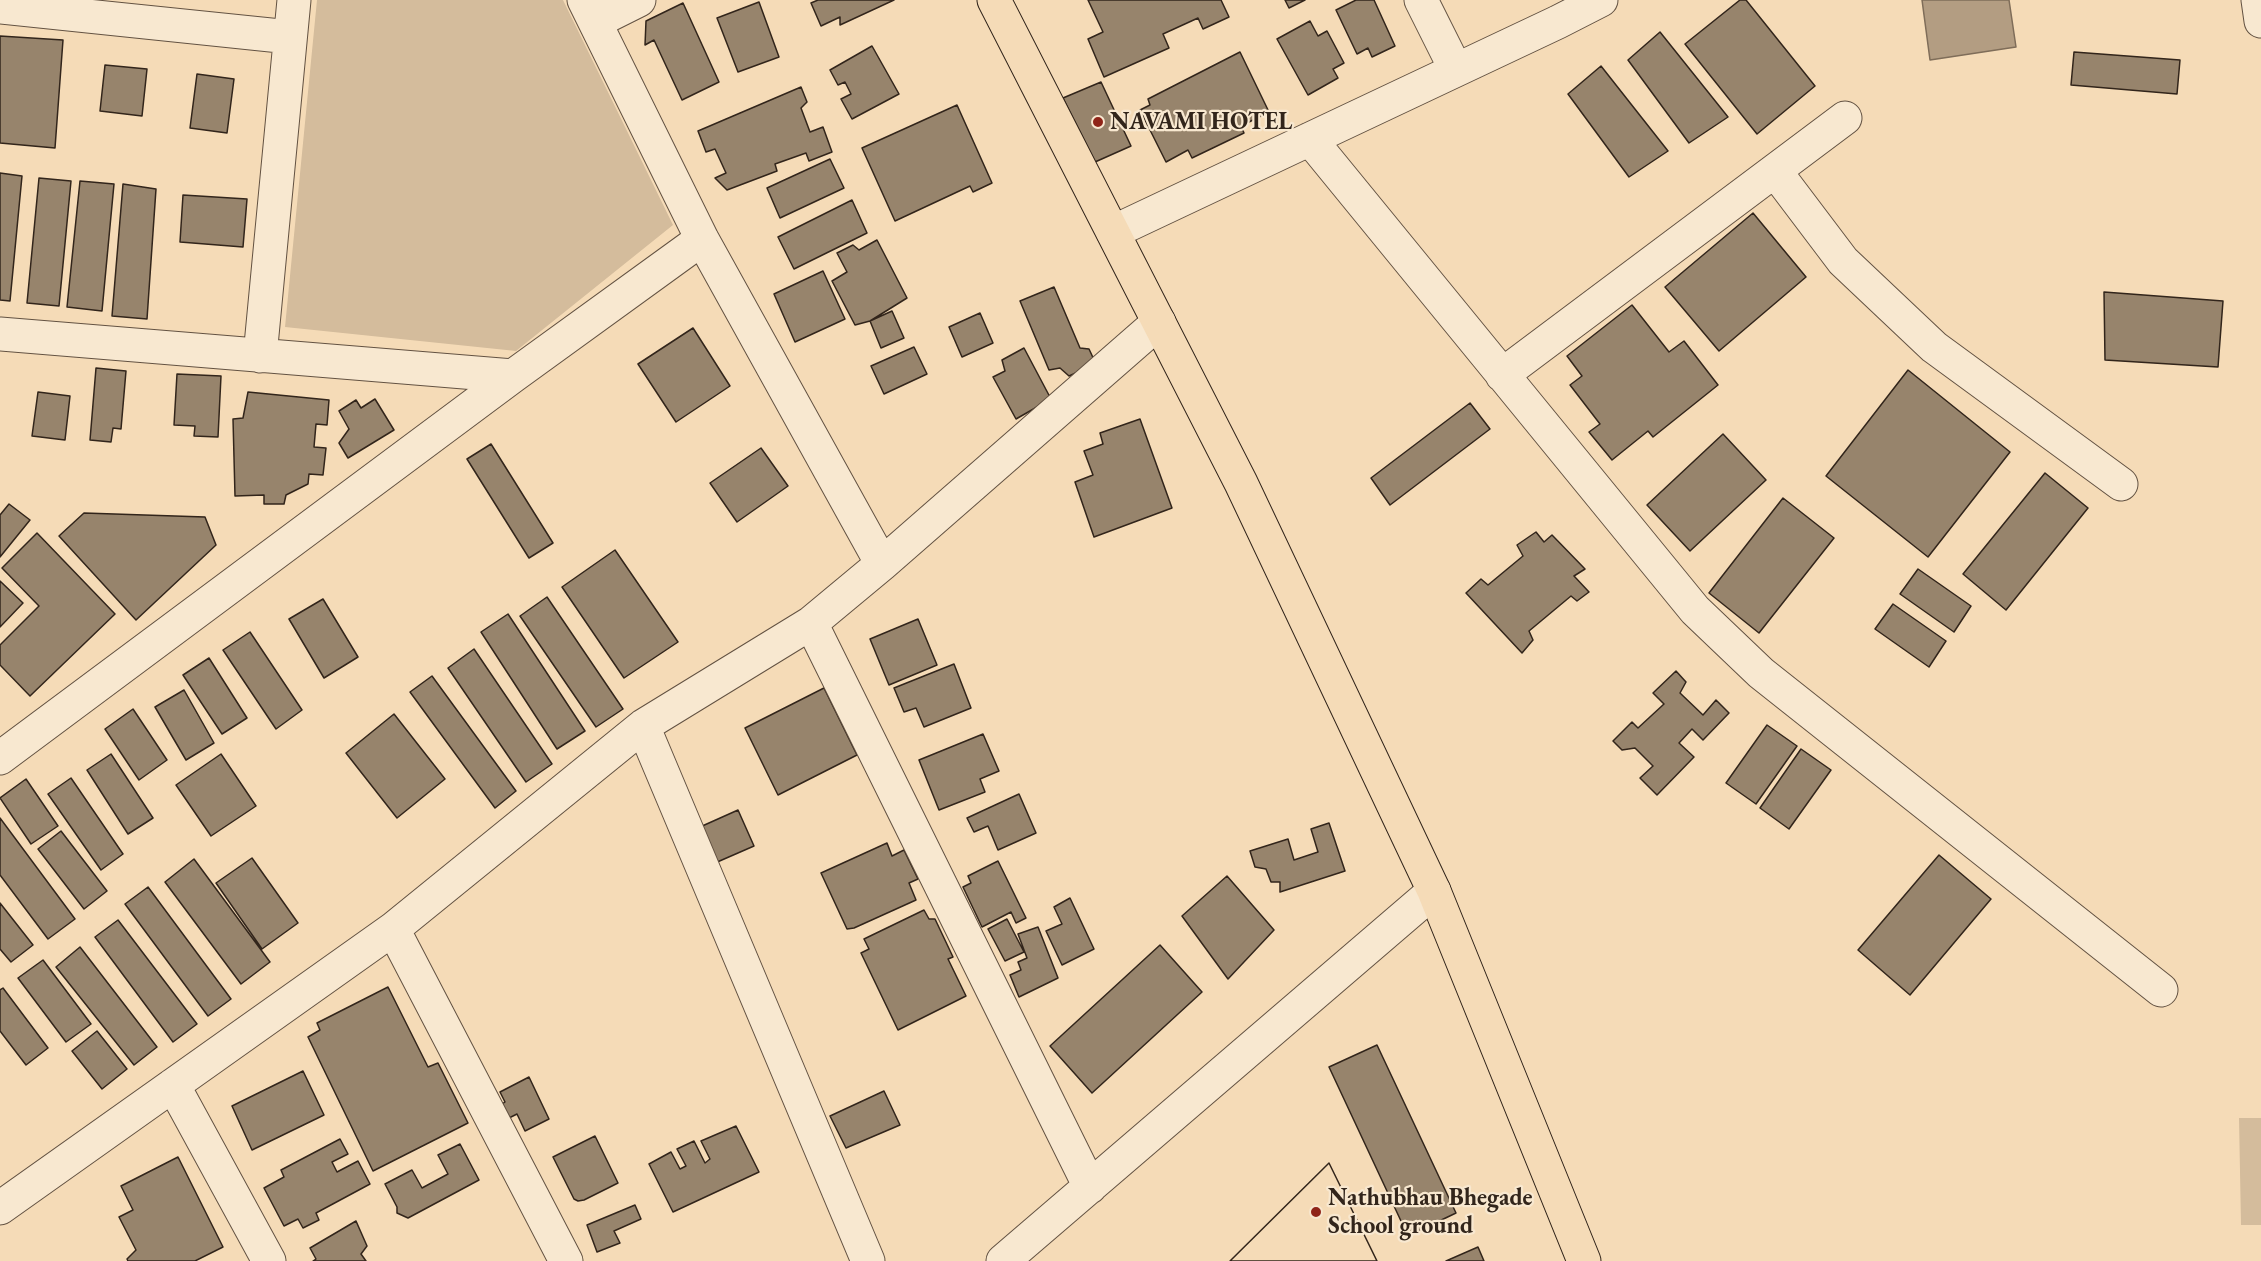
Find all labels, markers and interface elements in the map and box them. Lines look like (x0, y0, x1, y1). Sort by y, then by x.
place label: NAVAMI HOTEL (1110, 108, 1292, 136)
marker: NAVAMI HOTEL (1091, 115, 1105, 129)
place label: Nathubhau Bhegade School ground (1328, 1184, 1533, 1240)
marker: Nathubhau Bhegade School ground (1309, 1205, 1323, 1219)

